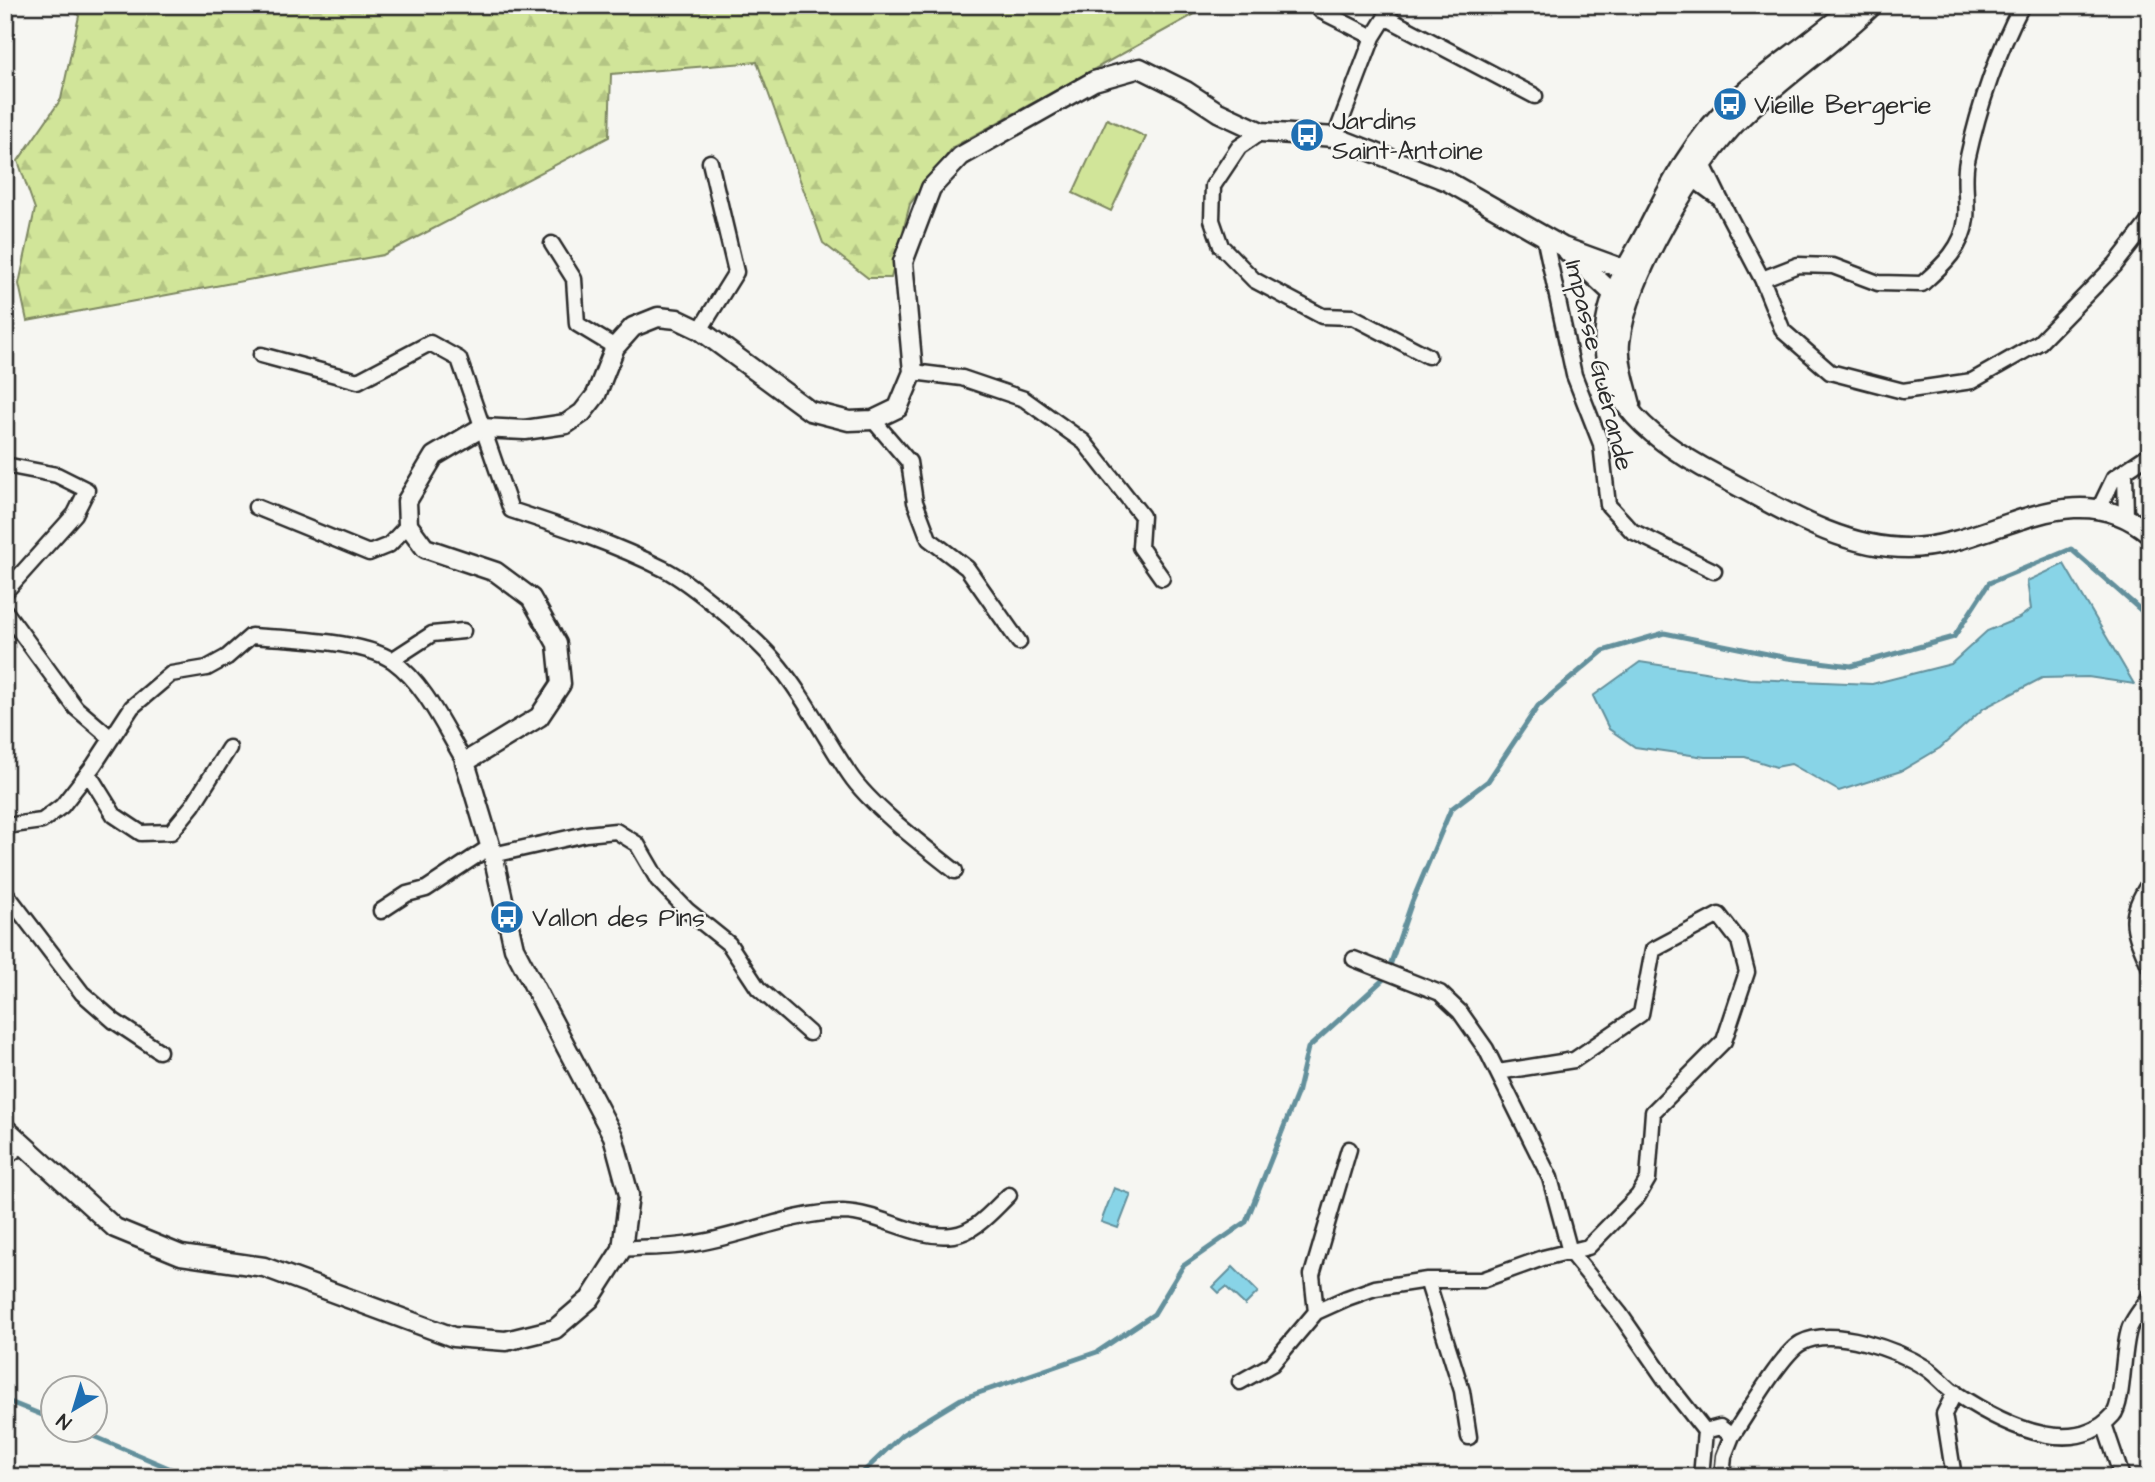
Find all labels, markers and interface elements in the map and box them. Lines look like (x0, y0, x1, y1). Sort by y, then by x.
bus stop icon: Vieille Bergerie (1711, 85, 1749, 123)
place label: Vieille Bergerie (1754, 87, 1932, 125)
place label: Jardins Saint-Antoine (1332, 103, 1483, 169)
bus stop icon: Jardins Saint-Antoine (1288, 116, 1326, 154)
street label: Impasse Guérande (1555, 256, 1643, 474)
bus stop icon: Vallon des Pins (488, 898, 526, 936)
place label: Vallon des Pins (532, 900, 705, 936)
north arrow (38, 1374, 108, 1444)
text: N (51, 1407, 77, 1436)

